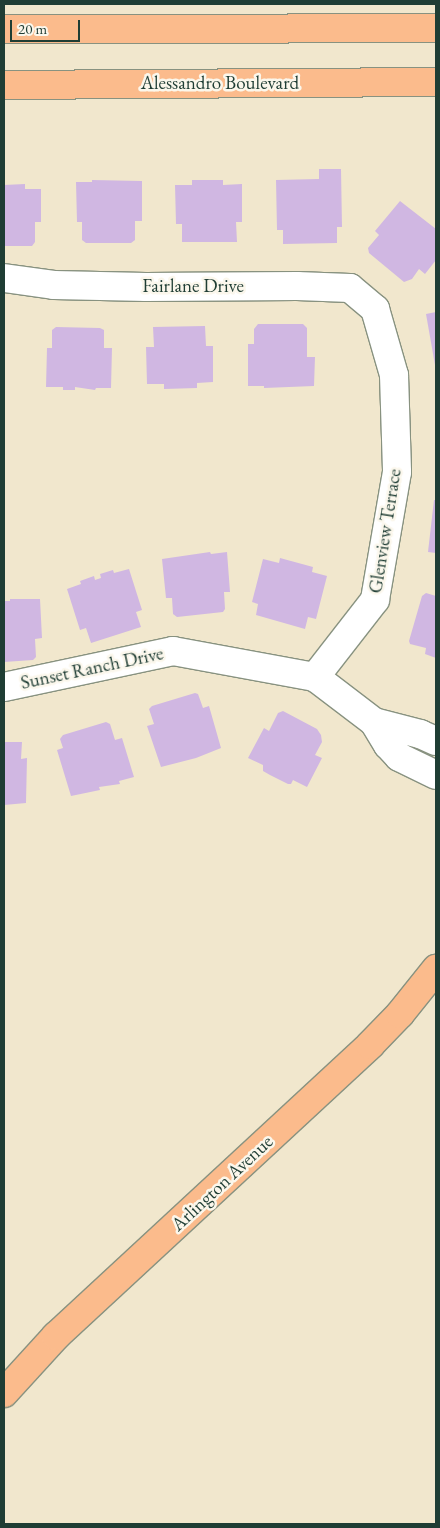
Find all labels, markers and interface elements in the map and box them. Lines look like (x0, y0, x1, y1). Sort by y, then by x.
scale bar (12, 10, 82, 42)
text: 20 m (18, 19, 47, 38)
street label: Alessandro Boulevard (141, 72, 299, 94)
street label: Fairlane Drive (142, 275, 244, 297)
street label: Glenview Terrace (364, 467, 406, 595)
street label: Sunset Ranch Drive (19, 642, 165, 694)
street label: Arlington Avenue (166, 1130, 278, 1236)

